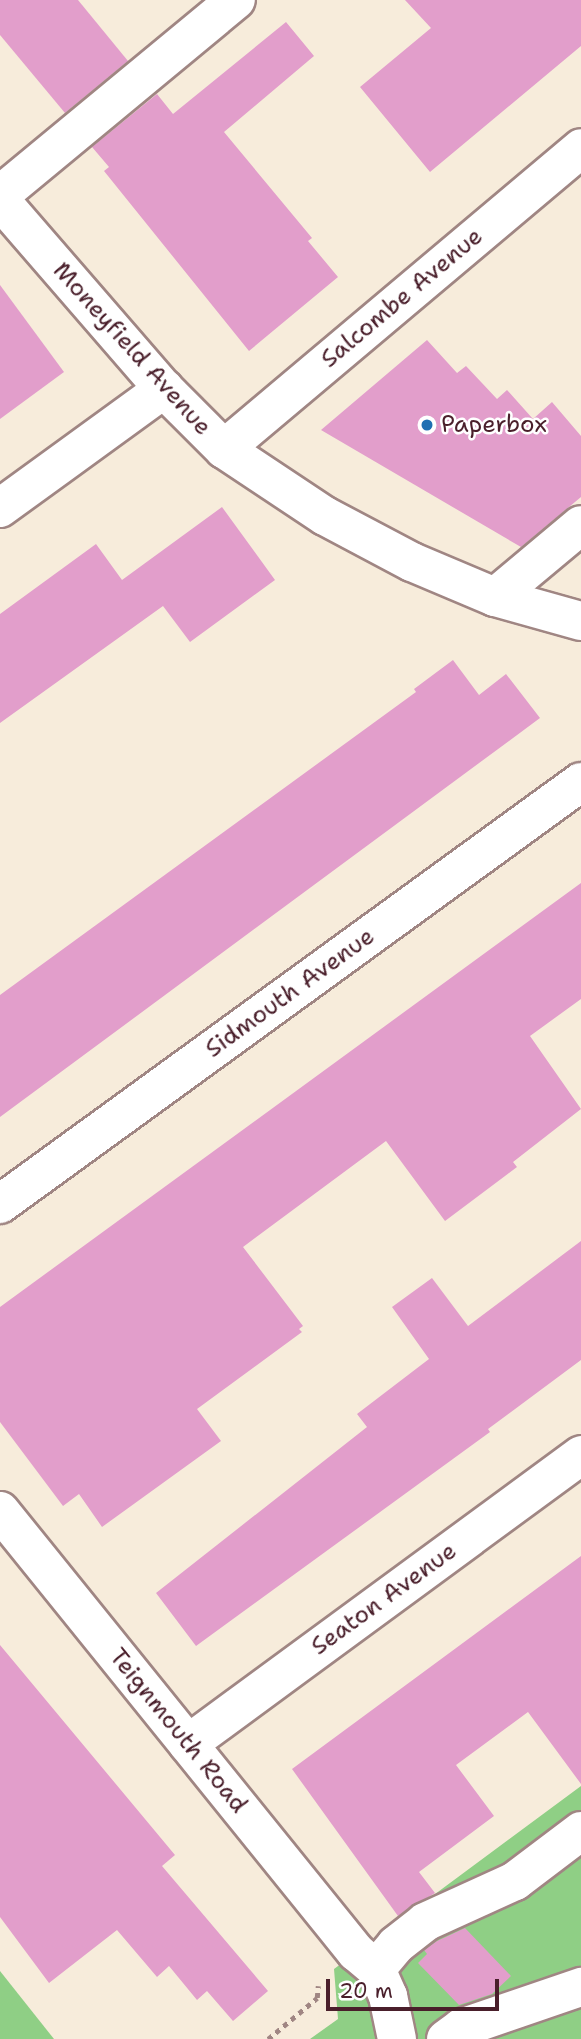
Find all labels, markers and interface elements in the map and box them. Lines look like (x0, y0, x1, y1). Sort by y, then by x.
street label: Salcombe Avenue (315, 222, 489, 374)
street label: Moneyfield Avenue (47, 257, 217, 441)
place label: Paperbox (441, 411, 547, 439)
marker: Paperbox (419, 417, 435, 433)
street label: Sidmouth Avenue (200, 922, 380, 1064)
street label: Seaton Avenue (306, 1537, 462, 1661)
street label: Teignmouth Road (103, 1643, 253, 1819)
scale bar (329, 1966, 502, 2010)
text: 20 m (339, 1977, 393, 2005)

